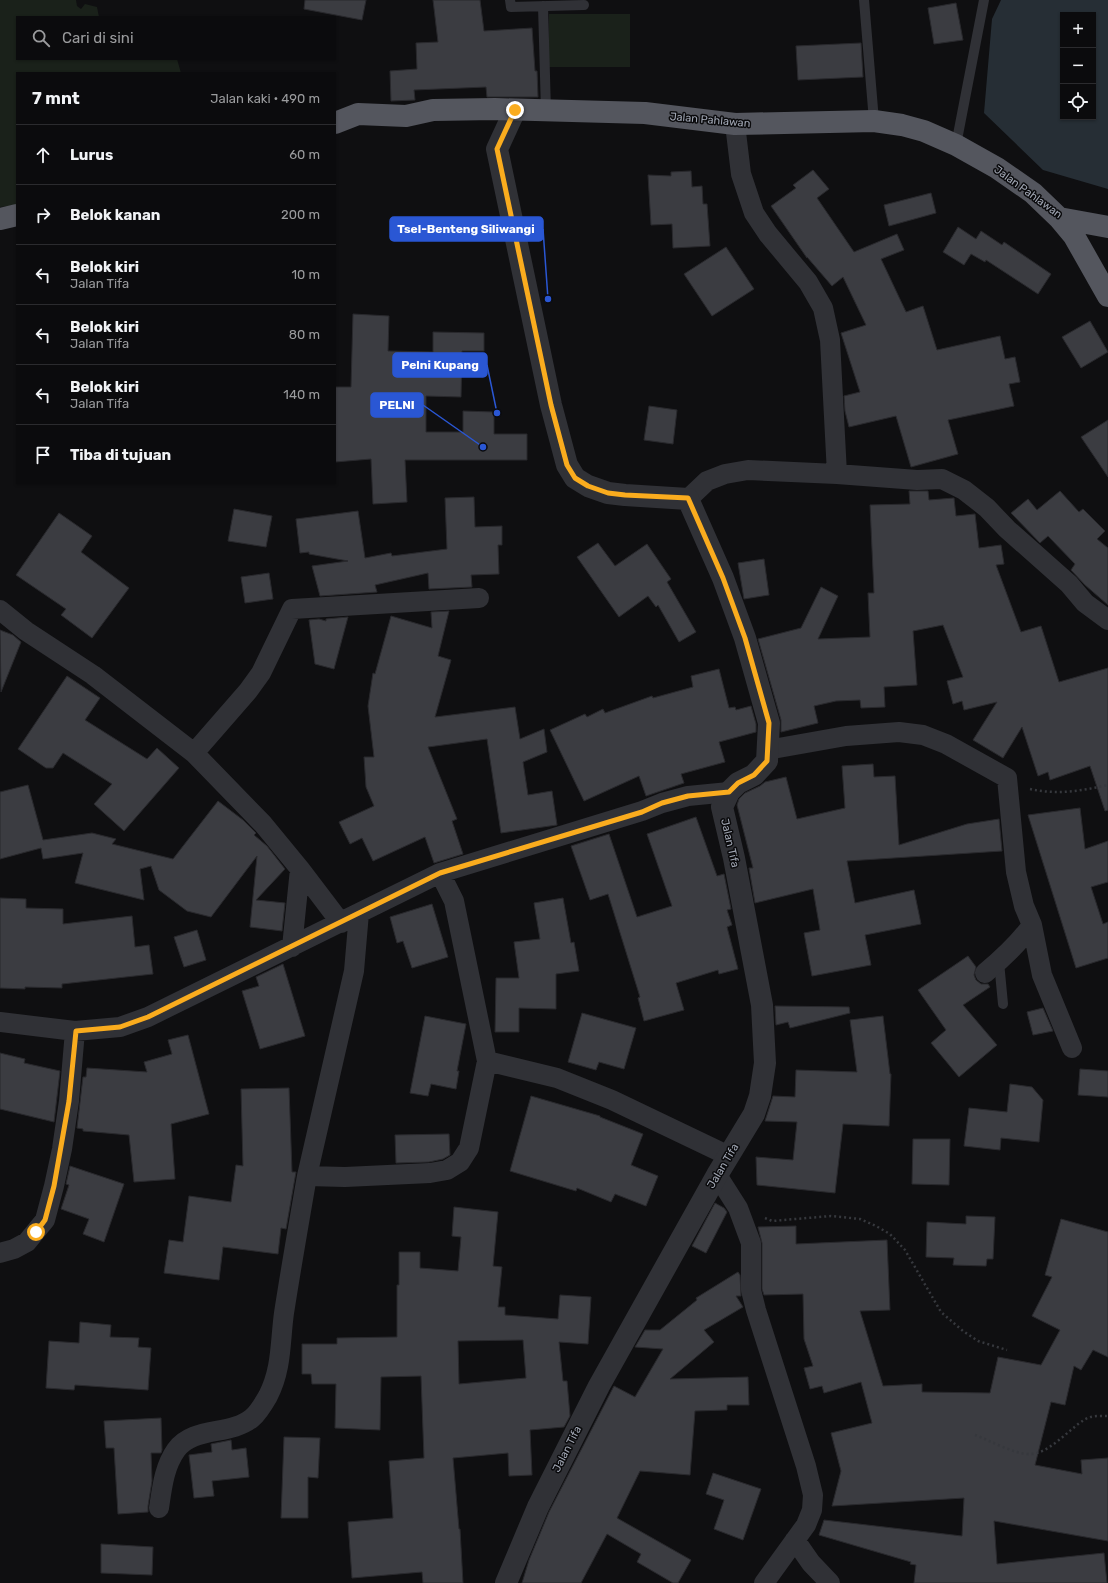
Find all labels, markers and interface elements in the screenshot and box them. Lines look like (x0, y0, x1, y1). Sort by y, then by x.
map controls (1060, 12, 1096, 120)
button: + (1060, 12, 1096, 48)
search box (16, 16, 336, 60)
icon: search (30, 27, 52, 49)
text: Cari di sini (62, 29, 134, 47)
button: − (1060, 48, 1096, 84)
button: locate (1060, 84, 1096, 120)
text: 7 mnt (32, 88, 80, 108)
text: Jalan kaki · 490 m (210, 91, 320, 106)
route end (506, 101, 524, 119)
street label: Jalan Pahlawan (669, 110, 751, 130)
icon: ahead (32, 144, 54, 166)
text: Lurus (70, 146, 113, 164)
text: 60 m (289, 147, 320, 162)
street label: Jalan Pahlawan (991, 163, 1065, 221)
icon: right (32, 204, 54, 226)
text: Belok kanan (70, 206, 160, 224)
text: 200 m (281, 207, 320, 222)
callout: Tsel-Benteng Siliwangi (390, 217, 543, 241)
text: Tsel-Benteng Siliwangi (397, 222, 535, 236)
text: Belok kiri (70, 258, 139, 276)
icon: left (32, 264, 54, 286)
text: 10 m (291, 267, 320, 282)
text: Jalan Tifa (70, 276, 129, 291)
text: Belok kiri (70, 318, 139, 336)
icon: left (32, 324, 54, 346)
text: 80 m (289, 327, 320, 342)
text: Jalan Tifa (70, 336, 129, 351)
callout: Pelni Kupang (393, 353, 487, 377)
text: Pelni Kupang (401, 358, 479, 372)
text: Belok kiri (70, 378, 139, 396)
icon: left (32, 384, 54, 406)
text: 140 m (283, 387, 320, 402)
callout: PELNI (371, 393, 423, 417)
text: Jalan Tifa (70, 396, 129, 411)
text: PELNI (379, 398, 415, 412)
icon: arrive (32, 444, 54, 466)
text: Tiba di tujuan (70, 446, 171, 464)
street label: Jalan Tifa (718, 817, 742, 869)
street label: Jalan Tifa (705, 1141, 741, 1191)
route start (27, 1223, 45, 1241)
street label: Jalan Tifa (550, 1424, 584, 1474)

